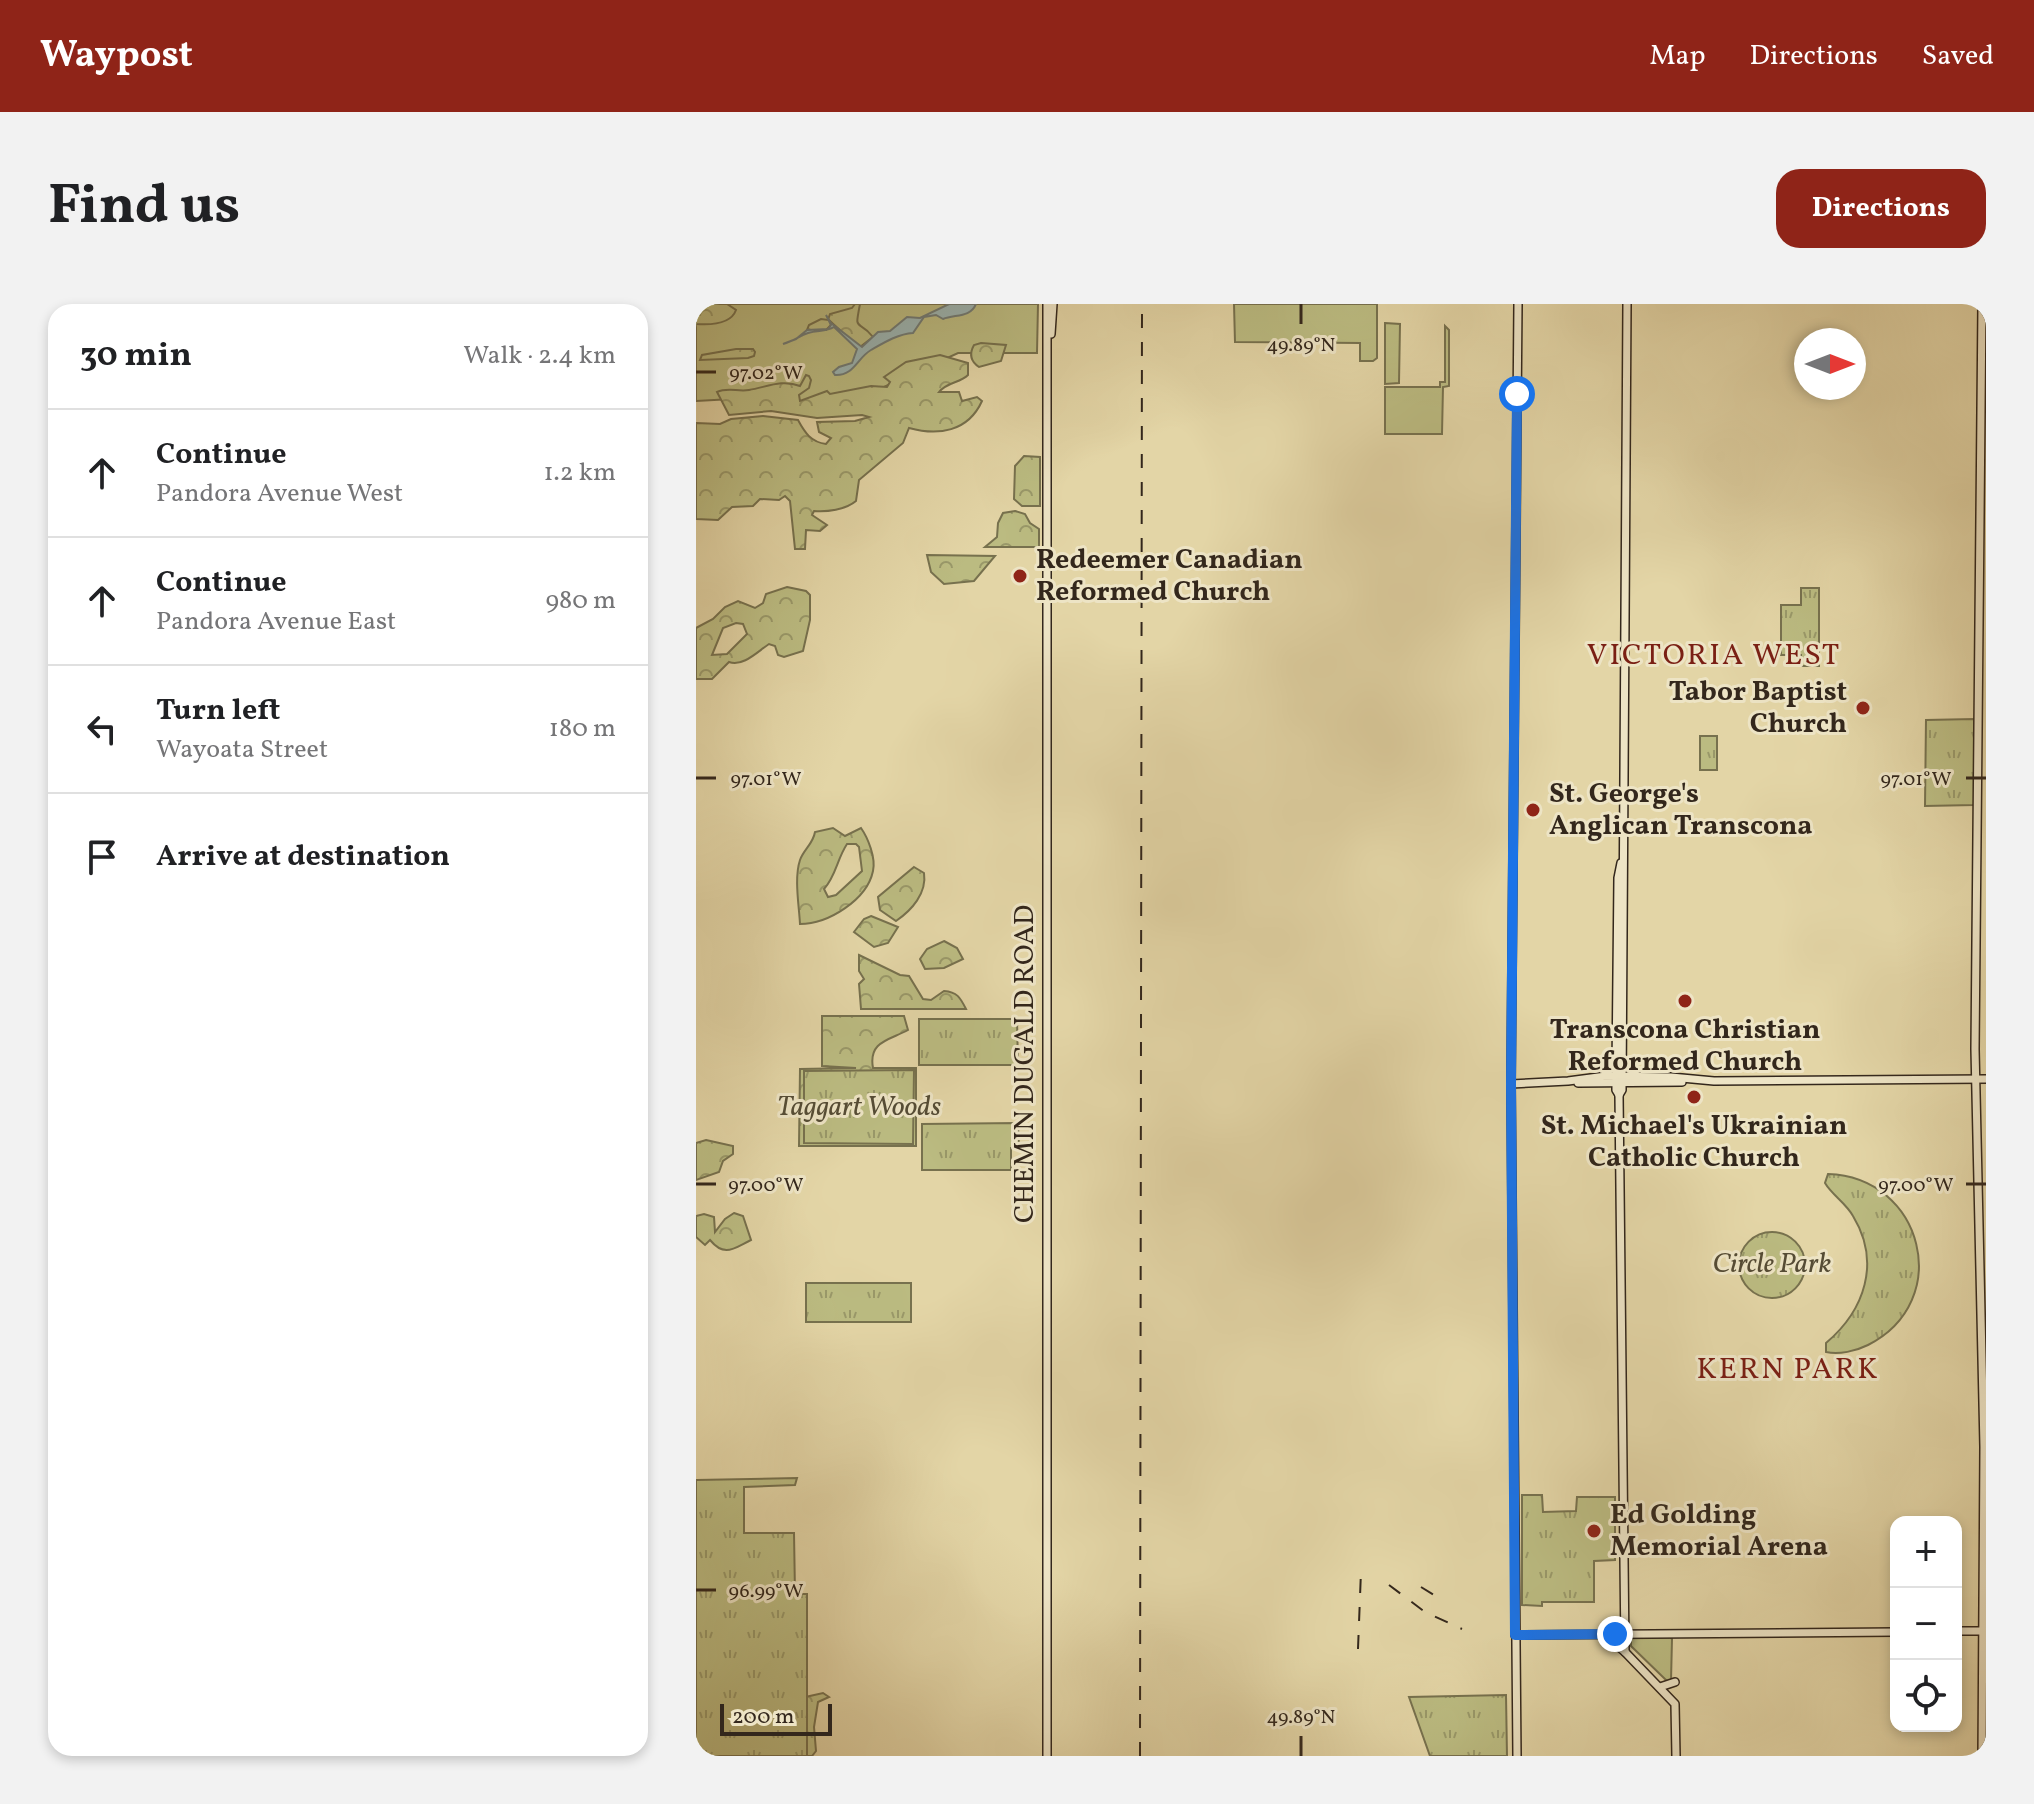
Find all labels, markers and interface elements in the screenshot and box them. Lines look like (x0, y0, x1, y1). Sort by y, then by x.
text: Waypost (40, 30, 193, 83)
text: Map (1650, 37, 1706, 76)
text: Directions (1750, 37, 1878, 76)
text: Saved (1922, 37, 1994, 76)
text: Find us (48, 169, 240, 247)
button: Directions (1776, 169, 1986, 248)
north arrow (1794, 328, 1866, 400)
text: 49.89°N (1267, 332, 1336, 360)
text: 30 min (80, 333, 192, 380)
text: Walk · 2.4 km (463, 338, 616, 374)
text: 97.02°W (729, 360, 803, 388)
route start (1499, 376, 1535, 412)
text: Continue (156, 434, 287, 476)
icon: ahead (80, 451, 124, 495)
text: 1.2 km (543, 455, 616, 491)
text: Pandora Avenue West (156, 476, 403, 512)
place label: Redeemer Canadian Reformed Church (1036, 541, 1303, 612)
text: Continue (156, 562, 287, 604)
marker: Redeemer Canadian Reformed Church (1011, 567, 1029, 585)
icon: ahead (80, 579, 124, 623)
text: 980 m (545, 583, 616, 619)
text: Pandora Avenue East (156, 604, 396, 640)
district label: VICTORIA WEST (1587, 635, 1841, 677)
place label: Tabor Baptist Church (1668, 673, 1847, 744)
text: Turn left (156, 690, 280, 732)
marker: Tabor Baptist Church (1854, 699, 1872, 717)
icon: left (80, 707, 124, 751)
text: 180 m (549, 711, 616, 747)
text: Wayoata Street (156, 732, 328, 768)
text: 97.01°W (730, 766, 802, 794)
text: 97.01°W (1880, 766, 1952, 794)
place label: St. George's Anglican Transcona (1549, 775, 1813, 846)
marker: St. George's Anglican Transcona (1524, 801, 1542, 819)
icon: arrive (80, 835, 124, 879)
text: Arrive at destination (156, 836, 450, 878)
street label: CHEMIN DUGALD ROAD (1006, 905, 1045, 1223)
marker: Transcona Christian Reformed Church (1676, 992, 1694, 1010)
place label: Transcona Christian Reformed Church (1550, 1011, 1820, 1082)
park label: Taggart Woods (777, 1088, 941, 1127)
marker: St. Michael's Ukrainian Catholic Church (1685, 1088, 1703, 1106)
place label: St. Michael's Ukrainian Catholic Church (1541, 1107, 1847, 1178)
text: 97.00°W (728, 1172, 804, 1200)
text: 97.00°W (1878, 1172, 1954, 1200)
park label: Circle Park (1712, 1245, 1832, 1284)
district label: KERN PARK (1696, 1349, 1880, 1391)
place label: Ed Golding Memorial Arena (1610, 1496, 1828, 1567)
map controls (1890, 1516, 1962, 1732)
button: + (1890, 1516, 1962, 1588)
marker: Ed Golding Memorial Arena (1585, 1522, 1603, 1540)
text: 96.99°W (728, 1578, 804, 1606)
button: − (1890, 1588, 1962, 1660)
route end (1597, 1616, 1633, 1652)
button: locate (1890, 1660, 1962, 1732)
scale bar (720, 1700, 832, 1736)
text: 200 m (732, 1702, 794, 1733)
text: 49.89°N (1267, 1704, 1336, 1732)

